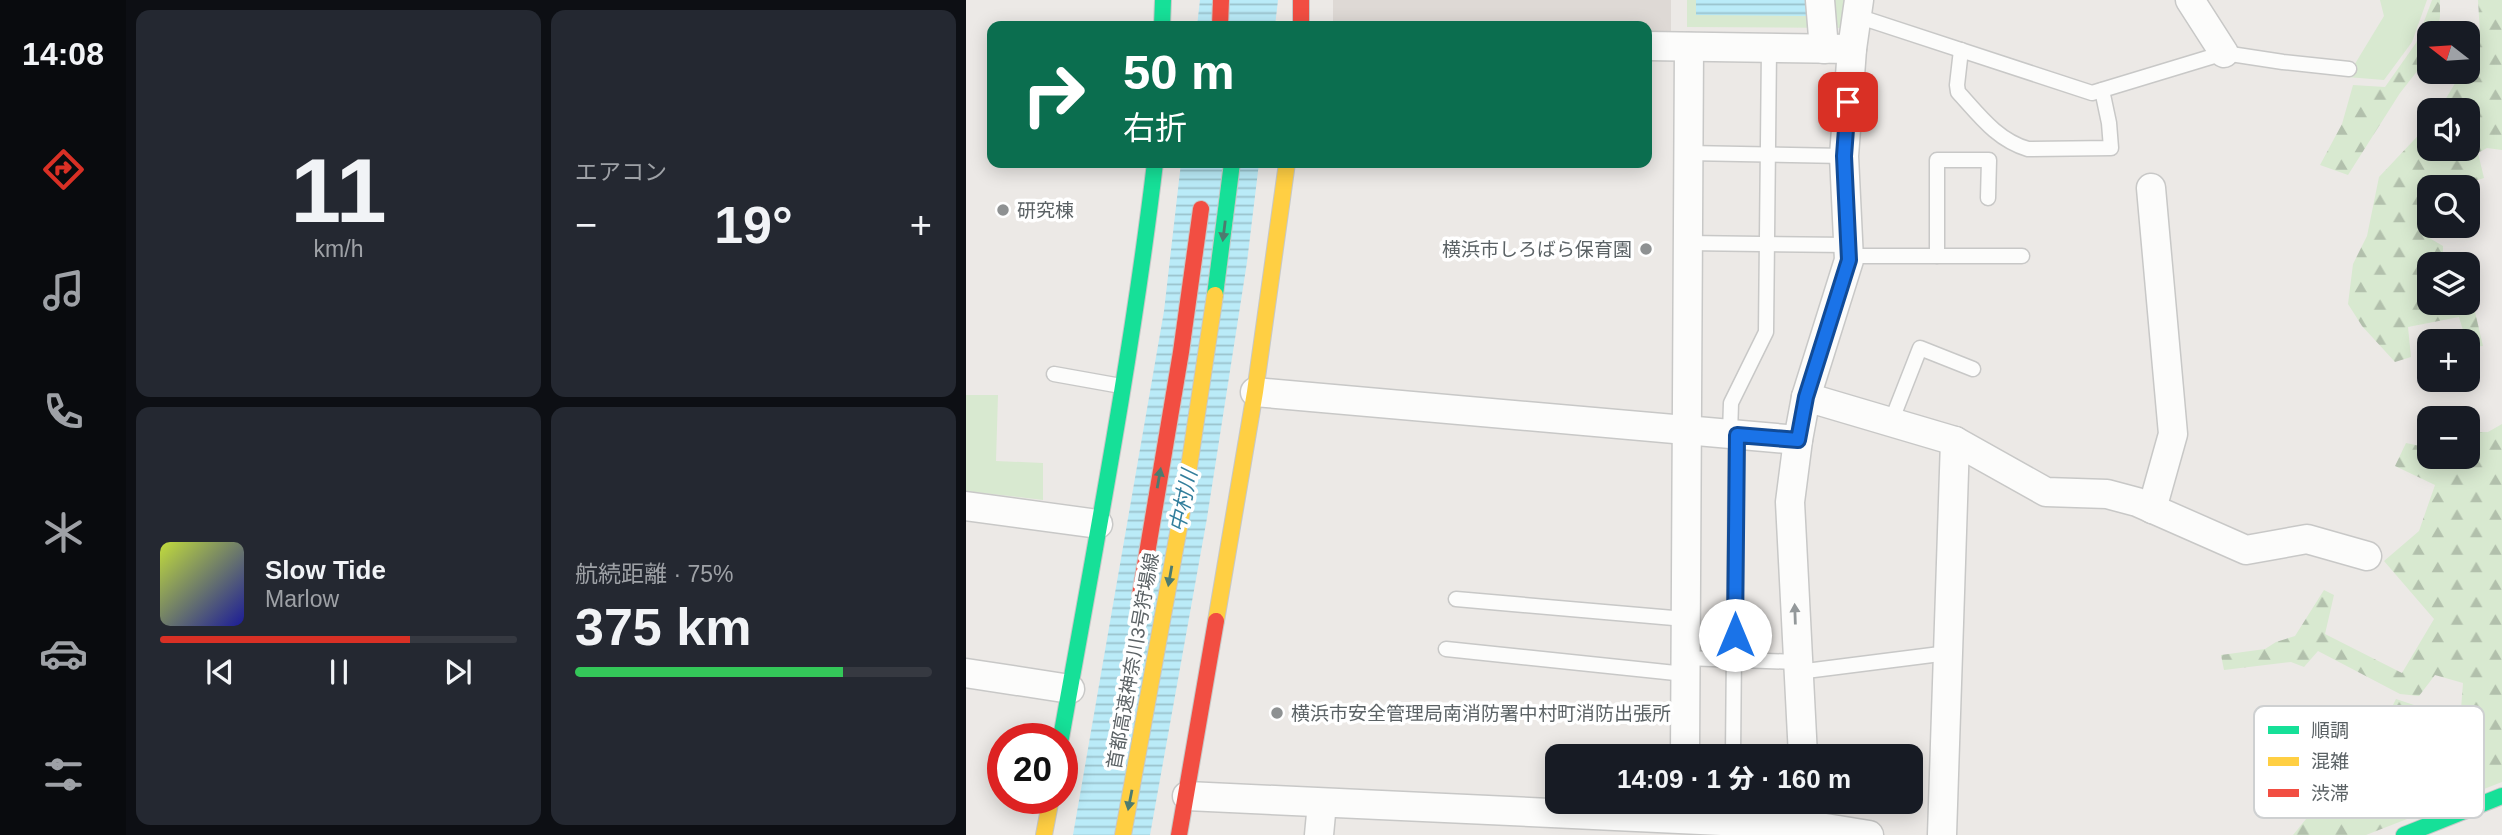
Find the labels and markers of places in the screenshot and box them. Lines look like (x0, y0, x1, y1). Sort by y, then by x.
pin (1818, 72, 1878, 132)
place label: 研究棟 (1017, 200, 1074, 221)
marker: 研究棟 (995, 202, 1011, 218)
place label: 横浜市しろばら保育園 (1442, 239, 1632, 260)
marker: 横浜市しろばら保育園 (1638, 241, 1654, 257)
place label: 横浜市安全管理局南消防署中村町消防出張所 (1291, 703, 1671, 724)
marker: 横浜市安全管理局南消防署中村町消防出張所 (1269, 705, 1285, 721)

